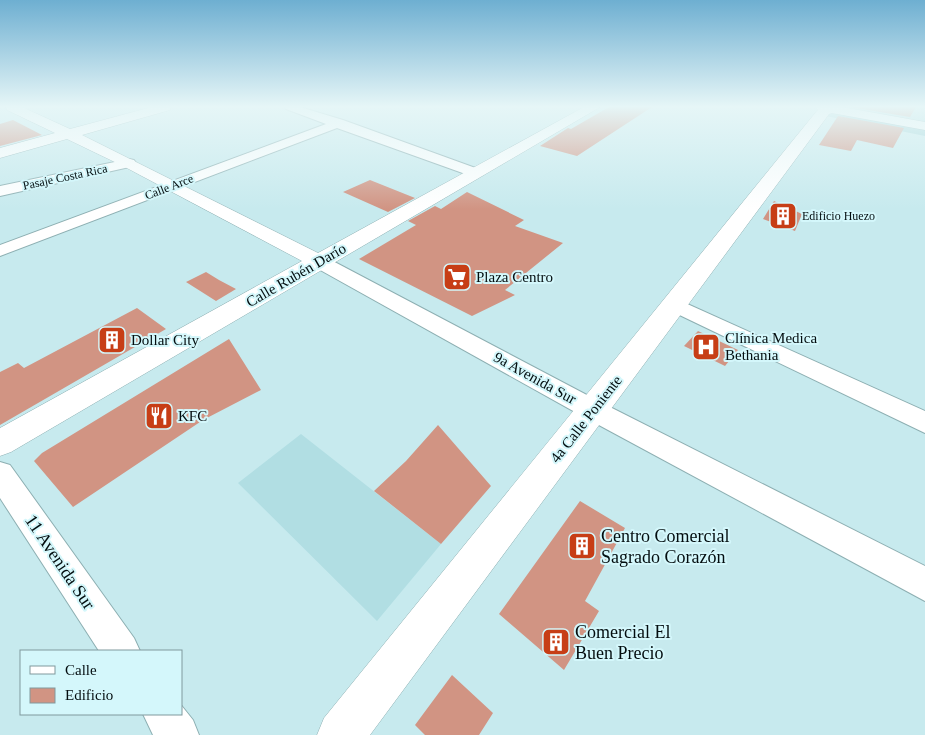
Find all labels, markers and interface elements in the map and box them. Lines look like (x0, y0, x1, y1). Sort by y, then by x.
street label: Pasaje Costa Rica (21, 161, 109, 193)
street label: Calle Arce (143, 171, 195, 203)
building icon: Edificio Huezo (768, 201, 798, 231)
place label: Edificio Huezo (802, 209, 875, 223)
street label: Calle Rubén Darío (243, 240, 349, 310)
supermarket icon: Plaza Centro (442, 262, 472, 292)
place label: Plaza Centro (476, 269, 553, 285)
building icon: Dollar City (97, 325, 127, 355)
place label: Clínica Medica Bethania (725, 330, 817, 363)
place label: Dollar City (131, 332, 199, 348)
hospital icon: Clínica Medica Bethania (691, 332, 721, 362)
street label: 9a Avenida Sur (491, 349, 579, 407)
street label: 4a Calle Poniente (547, 372, 625, 466)
restaurant icon: KFC (144, 401, 174, 431)
place label: KFC (178, 408, 207, 424)
street label: 11 Avenida Sur (21, 511, 99, 613)
place label: Centro Comercial Sagrado Corazón (601, 526, 729, 567)
building icon: Centro Comercial Sagrado Corazón (567, 531, 597, 561)
place label: Comercial El Buen Precio (575, 622, 670, 663)
building icon: Comercial El Buen Precio (541, 627, 571, 657)
legend (20, 650, 182, 715)
text: Calle (65, 662, 97, 678)
text: Edificio (65, 687, 113, 703)

